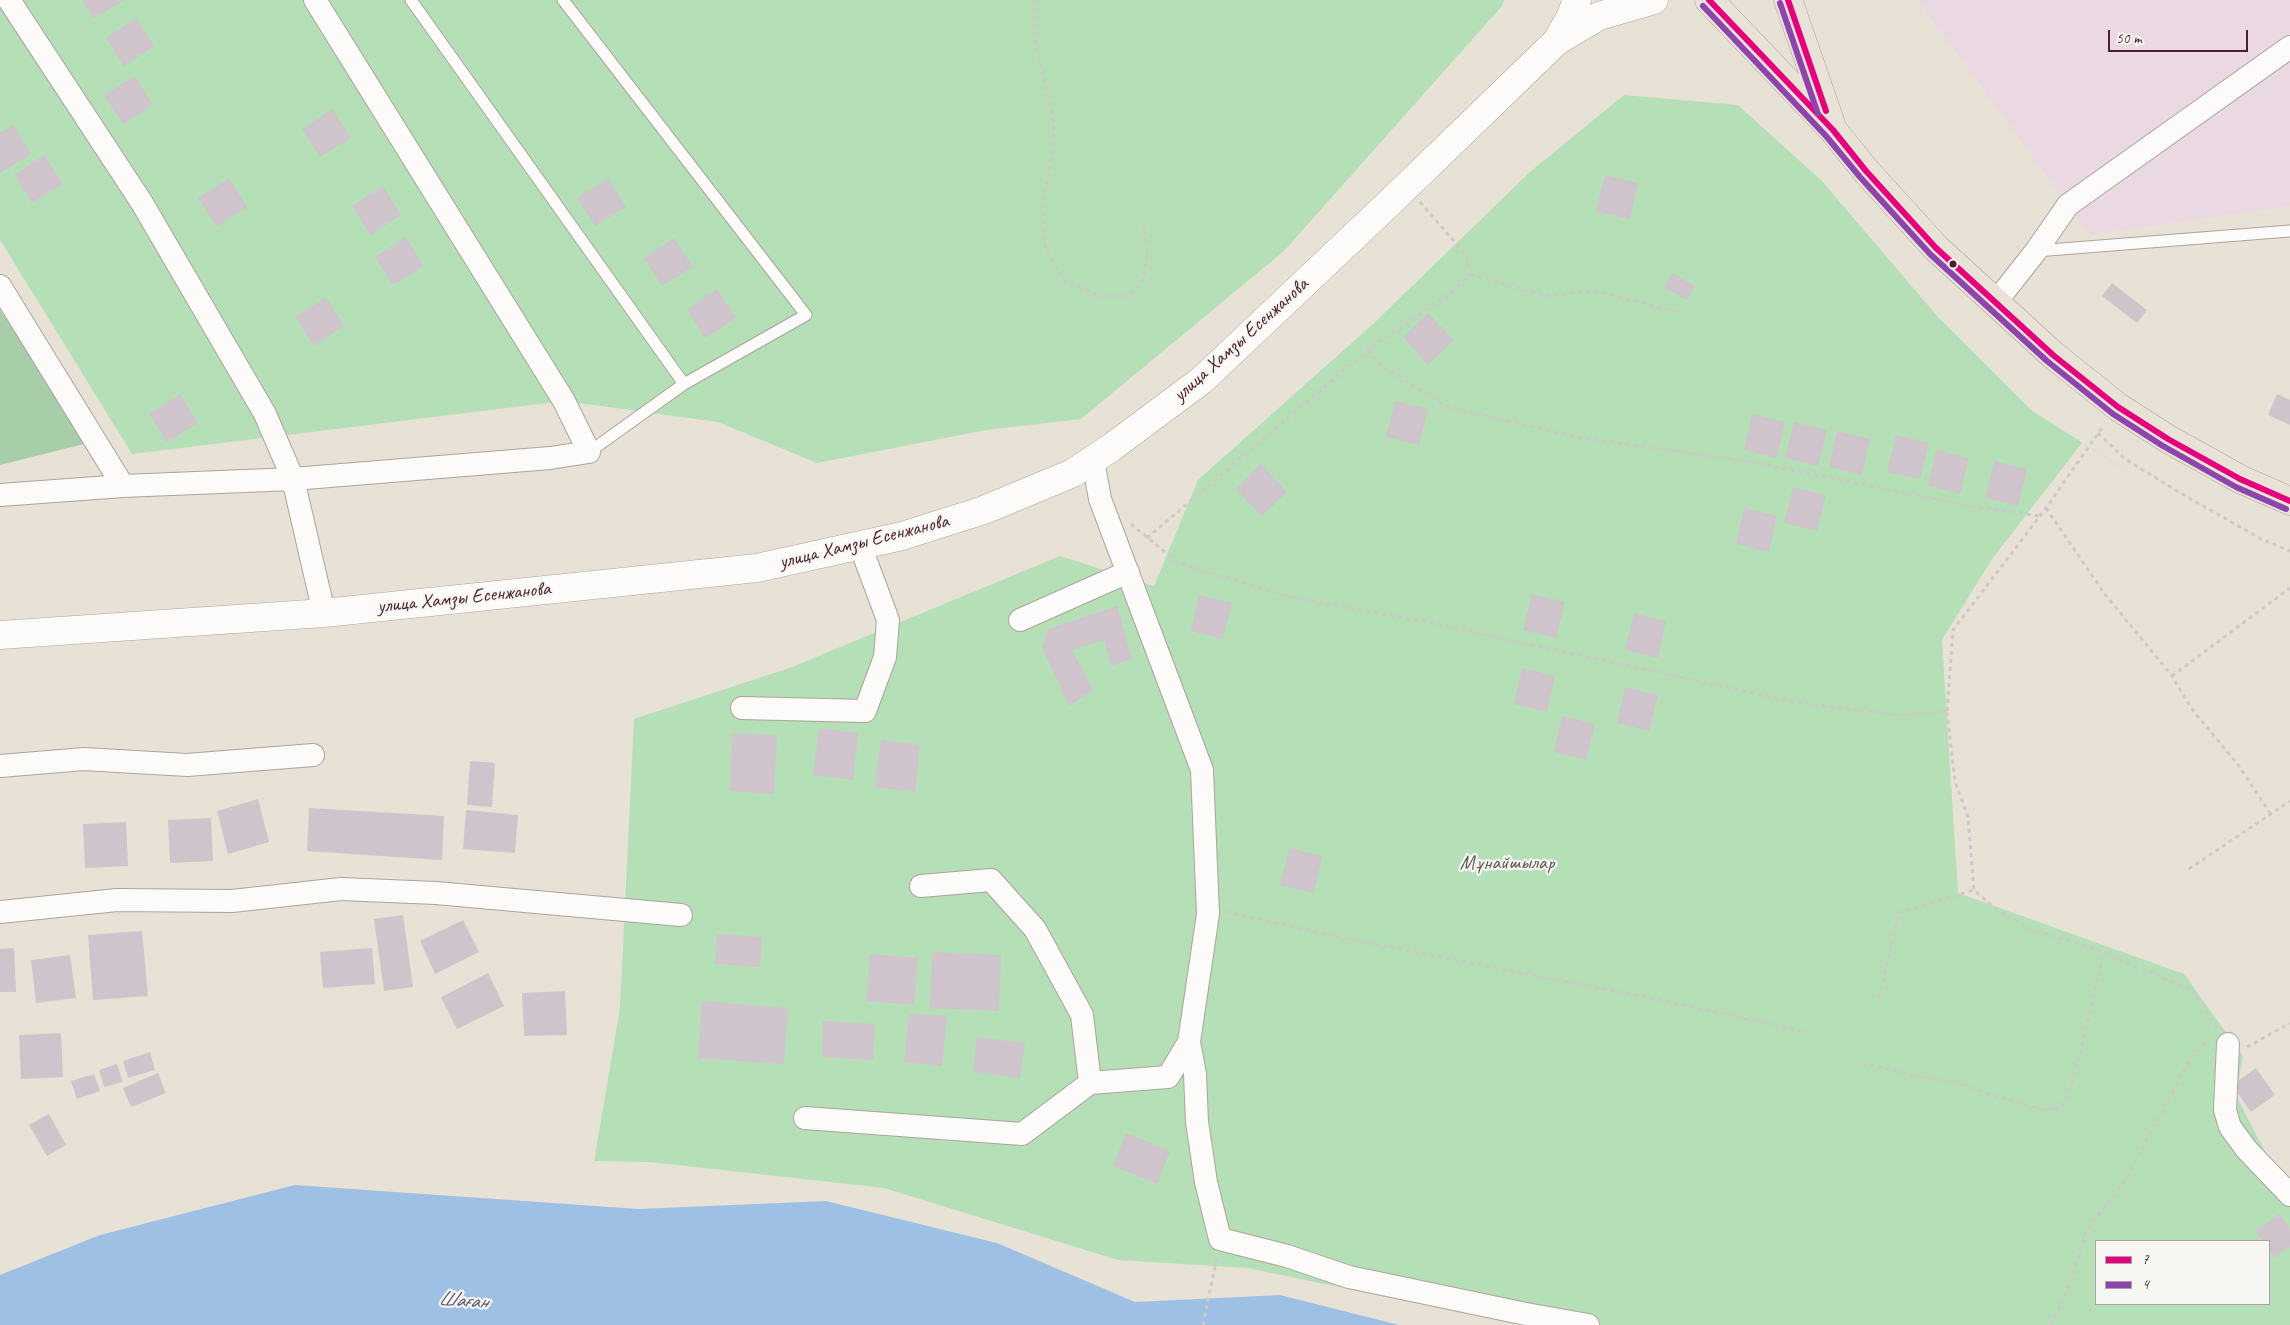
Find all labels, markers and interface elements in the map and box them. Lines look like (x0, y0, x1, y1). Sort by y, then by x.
scale bar (2110, 20, 2250, 52)
text: 50 m (2116, 29, 2142, 48)
unlabelled marker (1948, 259, 1958, 269)
street label: улица Хамзы Есенжанова (1168, 273, 1314, 407)
street label: улица Хамзы Есенжанова (777, 509, 951, 575)
street label: улица Хамзы Есенжанова (376, 577, 552, 619)
park label: Мұнайшылар (1460, 852, 1554, 876)
legend (2095, 1240, 2270, 1305)
text: 7 (2142, 1250, 2149, 1269)
text: 4 (2142, 1275, 2149, 1294)
water label: Шаған (438, 1287, 488, 1315)

